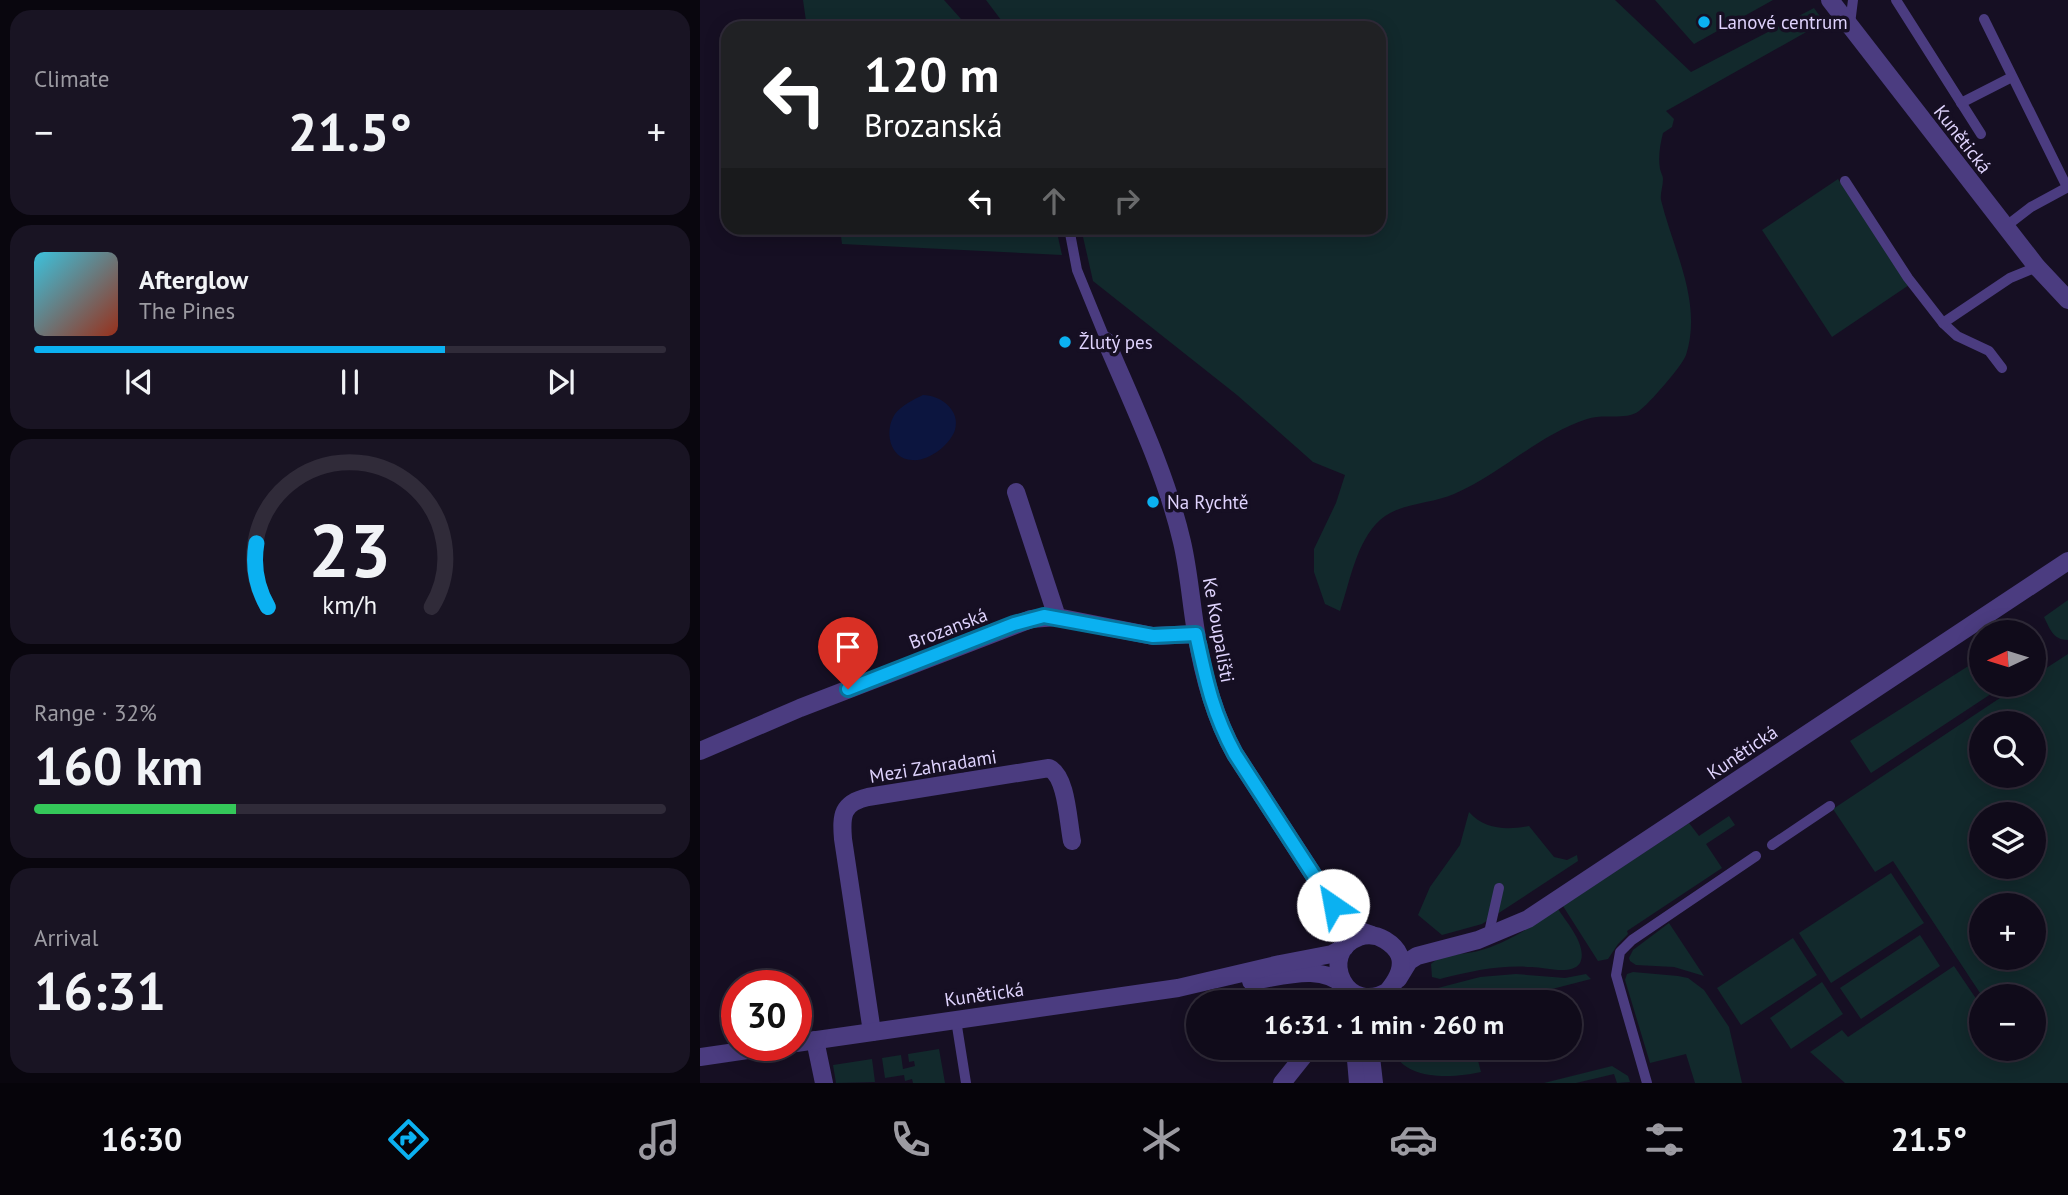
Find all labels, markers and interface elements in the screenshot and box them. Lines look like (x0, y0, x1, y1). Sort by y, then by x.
place label: Lanové centrum (1718, 10, 1848, 34)
marker: Lanové centrum (1696, 14, 1712, 30)
text: 120 m (864, 42, 999, 106)
icon: left (749, 49, 840, 140)
text: Climate (34, 64, 109, 93)
text: 21.5° (288, 98, 412, 165)
street label: Kunětická (1929, 100, 1997, 178)
text: Brozanská (864, 104, 1003, 146)
text: − (34, 107, 53, 156)
text: + (647, 107, 666, 156)
icon: left (962, 182, 1000, 220)
icon: ahead (1035, 182, 1073, 220)
icon: right (1108, 182, 1146, 220)
text: Afterglow (139, 263, 248, 296)
text: The Pines (139, 296, 235, 325)
place label: Žlutý pes (1079, 330, 1153, 354)
marker: Žlutý pes (1057, 334, 1073, 350)
icon: previous (120, 363, 158, 401)
icon: pause (331, 363, 369, 401)
icon: next (542, 363, 580, 401)
place label: Na Rychtě (1167, 490, 1248, 514)
marker: Na Rychtě (1145, 494, 1161, 510)
text: 23 (309, 504, 391, 598)
street label: Ke Koupališti (1198, 576, 1240, 684)
text: km/h (323, 589, 377, 621)
street label: Brozanská (905, 602, 991, 654)
pin (818, 617, 878, 689)
north arrow (1969, 620, 2046, 696)
map controls (1969, 620, 2046, 1061)
icon: arrive (829, 628, 867, 666)
text: Range · 32% (34, 698, 157, 727)
button: search (1969, 711, 2046, 788)
street label: Kunětická (1702, 720, 1782, 784)
text: 160 km (34, 732, 203, 799)
street label: Mezi Zahradami (868, 744, 998, 788)
button: layers (1969, 802, 2046, 879)
position arrow (1296, 868, 1370, 942)
button: + (1969, 893, 2046, 970)
text: Arrival (34, 923, 98, 952)
text: 16:31 (34, 957, 166, 1024)
speed limit sign: 30 (721, 970, 812, 1061)
street label: Kunětická (943, 977, 1025, 1011)
button: − (1969, 984, 2046, 1061)
text: 16:31 · 1 min · 260 m (1264, 1008, 1504, 1041)
icon: directions (384, 1115, 433, 1164)
icon: music (635, 1115, 684, 1164)
icon: phone (886, 1115, 935, 1164)
icon: climate (1137, 1115, 1186, 1164)
icon: car (1389, 1115, 1438, 1164)
icon: filters (1640, 1115, 1689, 1164)
text: 16:30 (101, 1118, 182, 1160)
text: 21.5° (1891, 1118, 1967, 1160)

